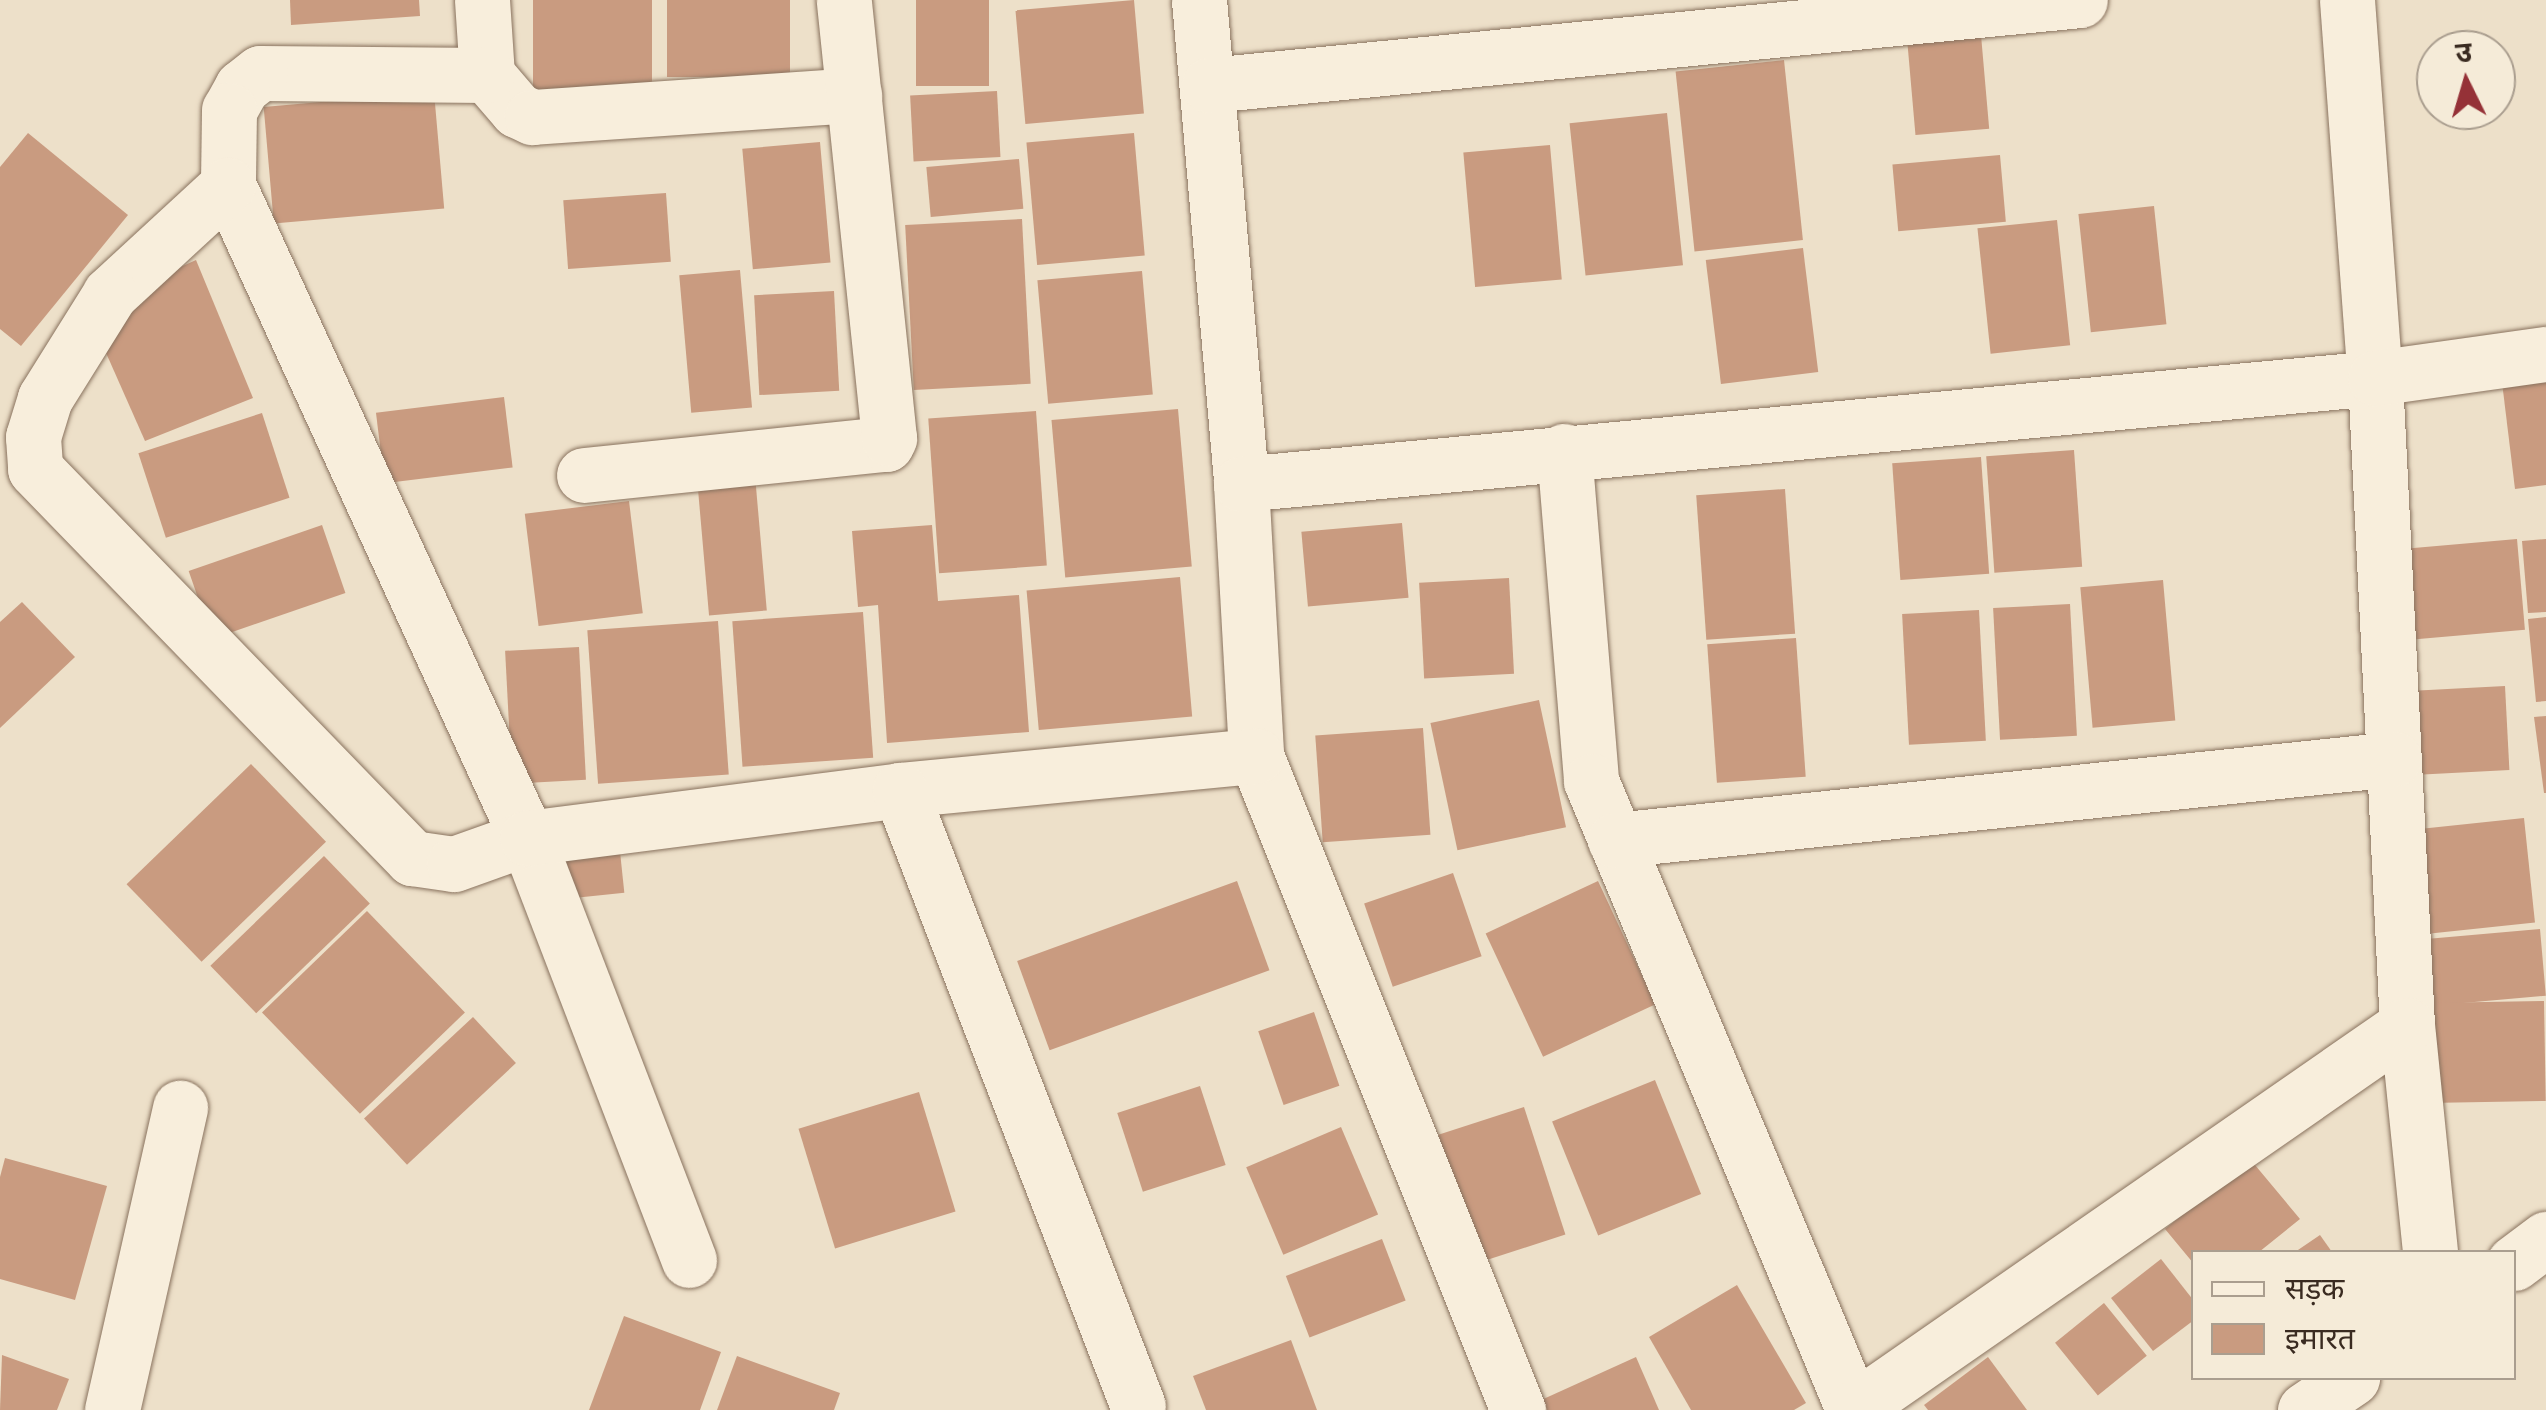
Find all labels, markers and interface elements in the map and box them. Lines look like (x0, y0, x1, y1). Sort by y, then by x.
north arrow (2416, 30, 2516, 130)
text: उ (2454, 32, 2473, 71)
legend (2191, 1250, 2516, 1380)
text: सड़क (2285, 1268, 2344, 1308)
text: इमारत (2285, 1318, 2355, 1358)

